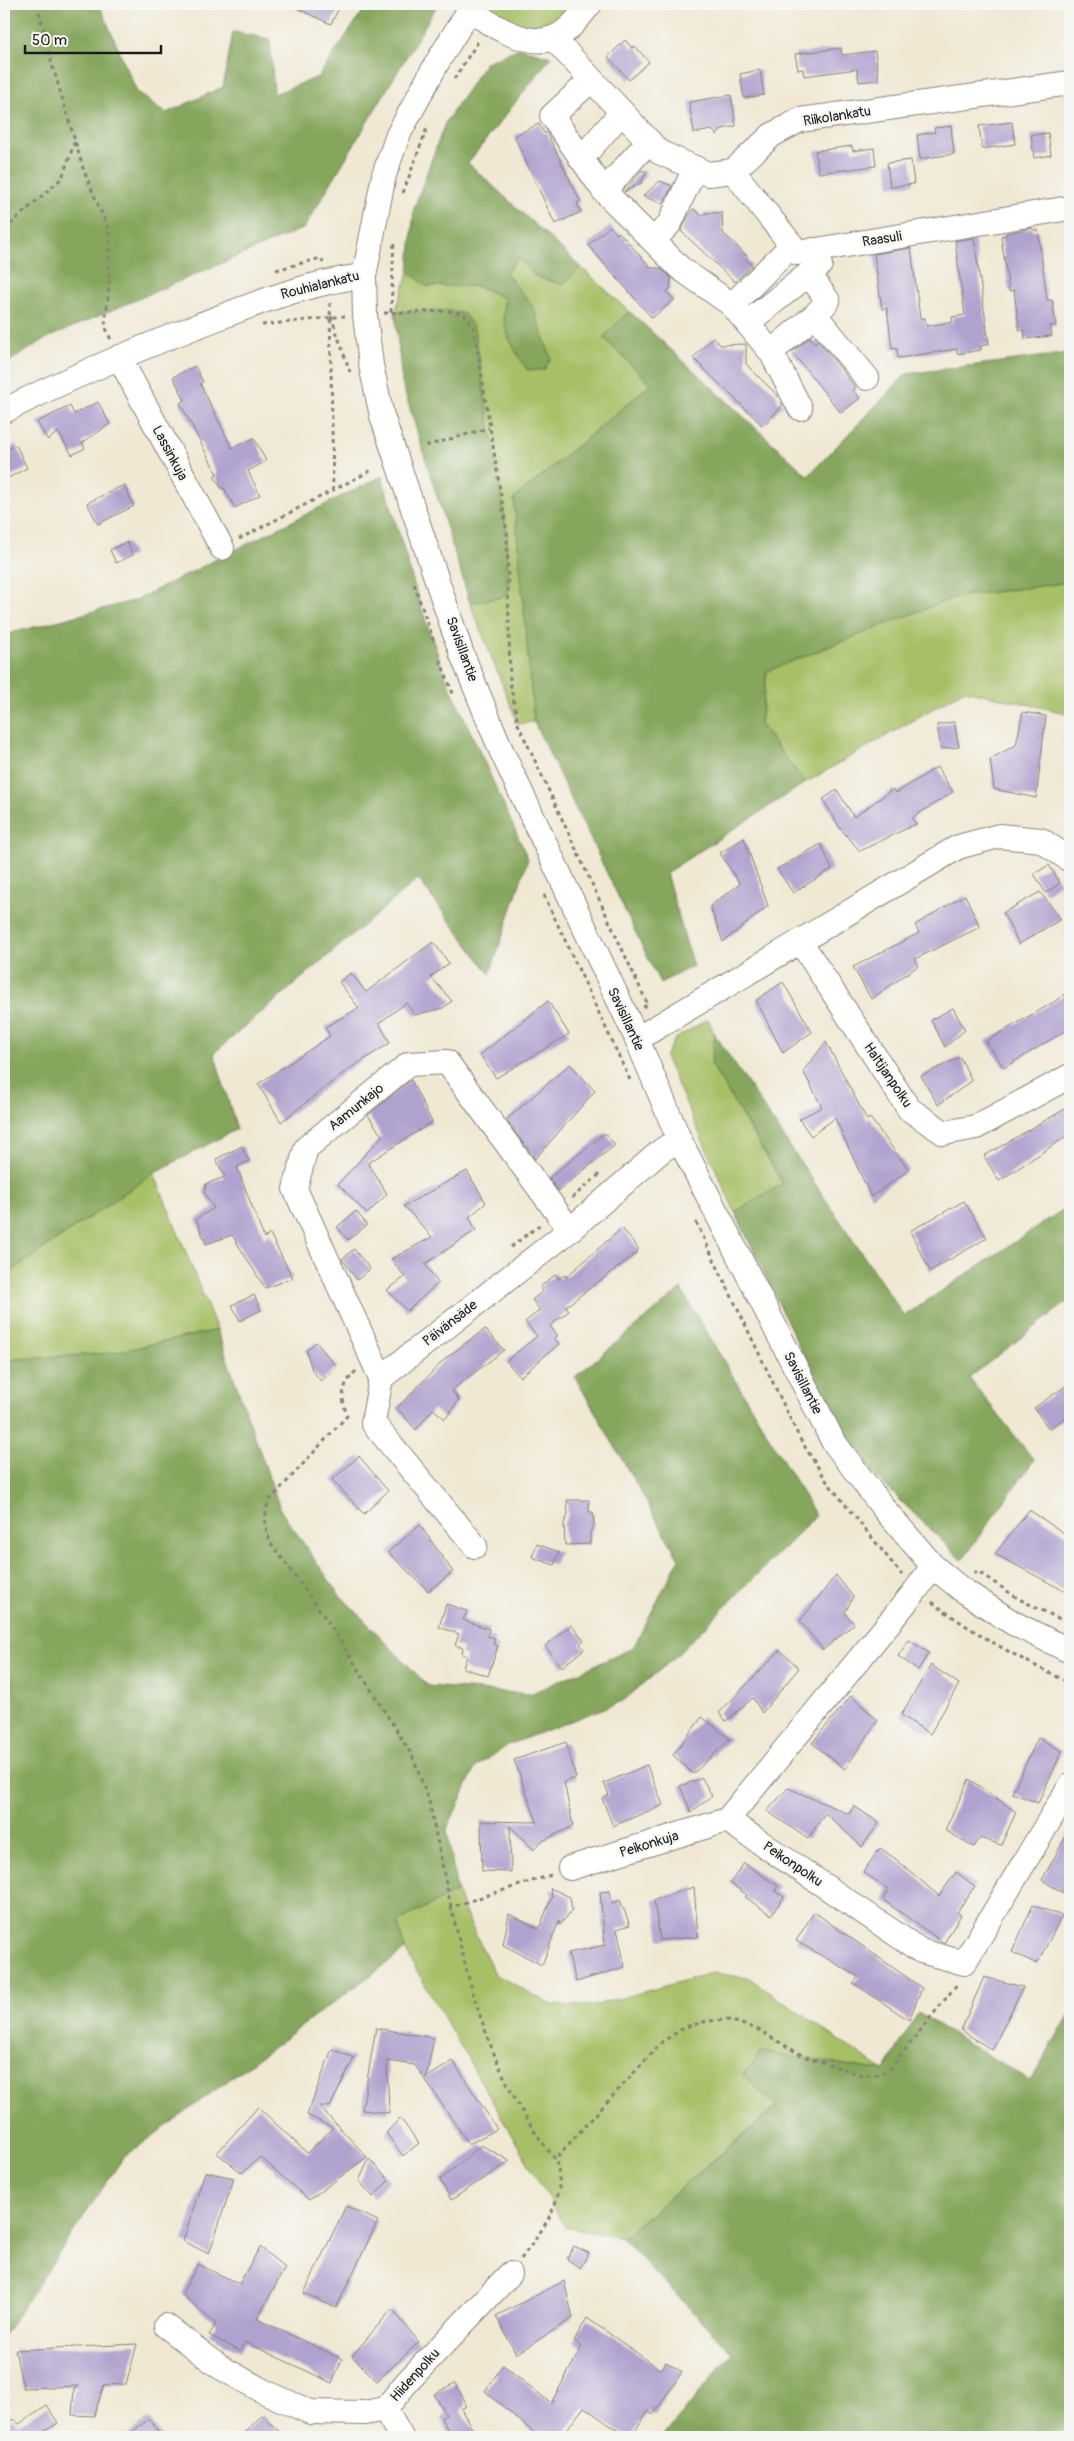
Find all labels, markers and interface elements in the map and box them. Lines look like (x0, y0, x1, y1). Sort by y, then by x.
scale bar (25, 22, 161, 54)
text: 50 m (32, 31, 67, 50)
street label: Riikolankatu (802, 102, 872, 130)
street label: Raasuli (861, 227, 904, 251)
street label: Rouhialankatu (279, 267, 361, 303)
street label: Lassinkuja (148, 423, 192, 483)
street label: Savisillantie (442, 614, 482, 684)
street label: Savisillantie (604, 985, 648, 1053)
street label: Haltijanpolku (860, 1039, 916, 1111)
street label: Aamunkajo (325, 1079, 387, 1134)
street label: Päivänsäde (419, 1296, 481, 1350)
street label: Savisillantie (780, 1349, 826, 1417)
street label: Peikonkuja (617, 1827, 681, 1861)
street label: Peikonpolku (760, 1838, 826, 1890)
street label: Hiidenpolku (387, 2345, 443, 2405)

